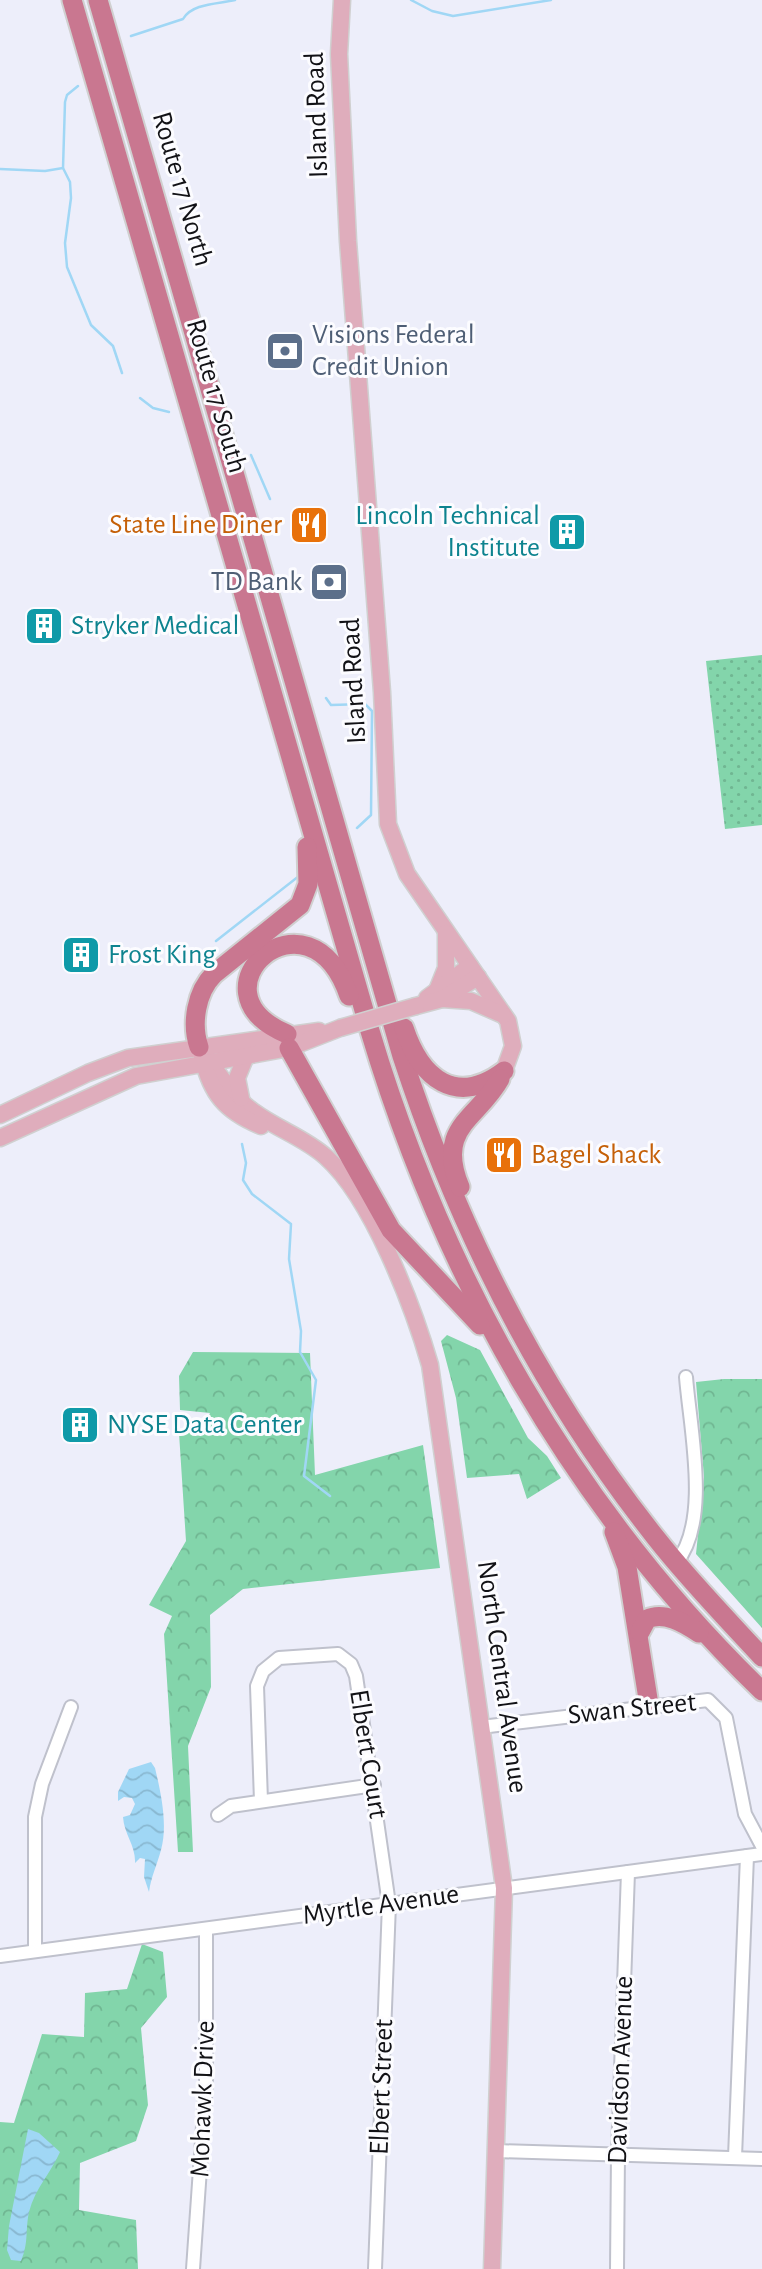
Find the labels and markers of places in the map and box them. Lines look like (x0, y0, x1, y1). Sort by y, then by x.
place label: Visions Federal Credit Union (312, 321, 475, 381)
bank icon: Visions Federal Credit Union (264, 330, 306, 372)
place label: Lincoln Technical Institute (355, 502, 540, 562)
restaurant icon: State Line Diner (288, 504, 330, 546)
place label: State Line Diner (109, 511, 282, 539)
building icon: Lincoln Technical Institute (546, 511, 588, 553)
bank icon: TD Bank (308, 561, 350, 603)
place label: TD Bank (211, 568, 302, 596)
building icon: Stryker Medical (23, 605, 65, 647)
place label: Stryker Medical (71, 612, 239, 640)
building icon: Frost King (60, 934, 102, 976)
place label: Frost King (108, 941, 216, 969)
restaurant icon: Bagel Shack (483, 1134, 525, 1176)
place label: Bagel Shack (531, 1141, 661, 1169)
building icon: NYSE Data Center (59, 1404, 101, 1446)
place label: NYSE Data Center (107, 1411, 302, 1439)

